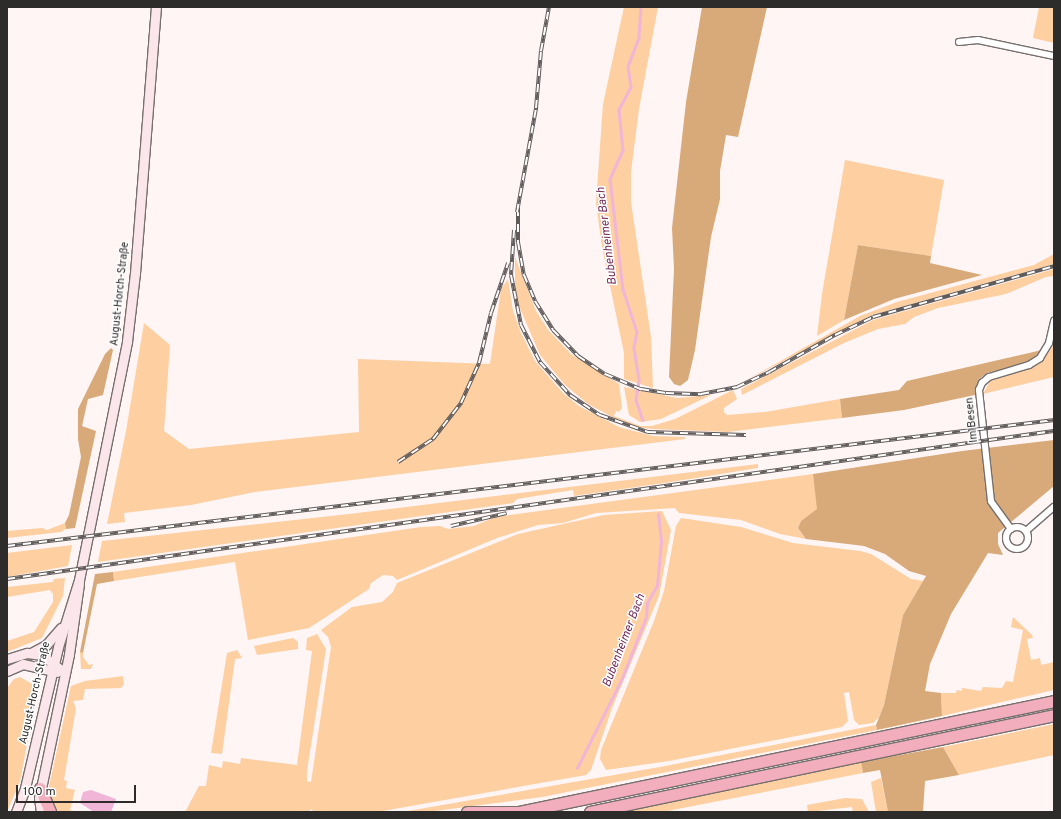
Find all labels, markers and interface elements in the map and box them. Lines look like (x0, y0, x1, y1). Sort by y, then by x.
water label: Bubenheimer Bach (595, 186, 621, 286)
street label: August-Horch-Straße (108, 241, 132, 347)
street label: Im Besen (963, 397, 981, 443)
water label: Bubenheimer Bach (601, 592, 649, 690)
street label: August-Horch-Straße (17, 641, 53, 745)
scale bar (18, 777, 138, 803)
text: 100 m (23, 784, 56, 800)

